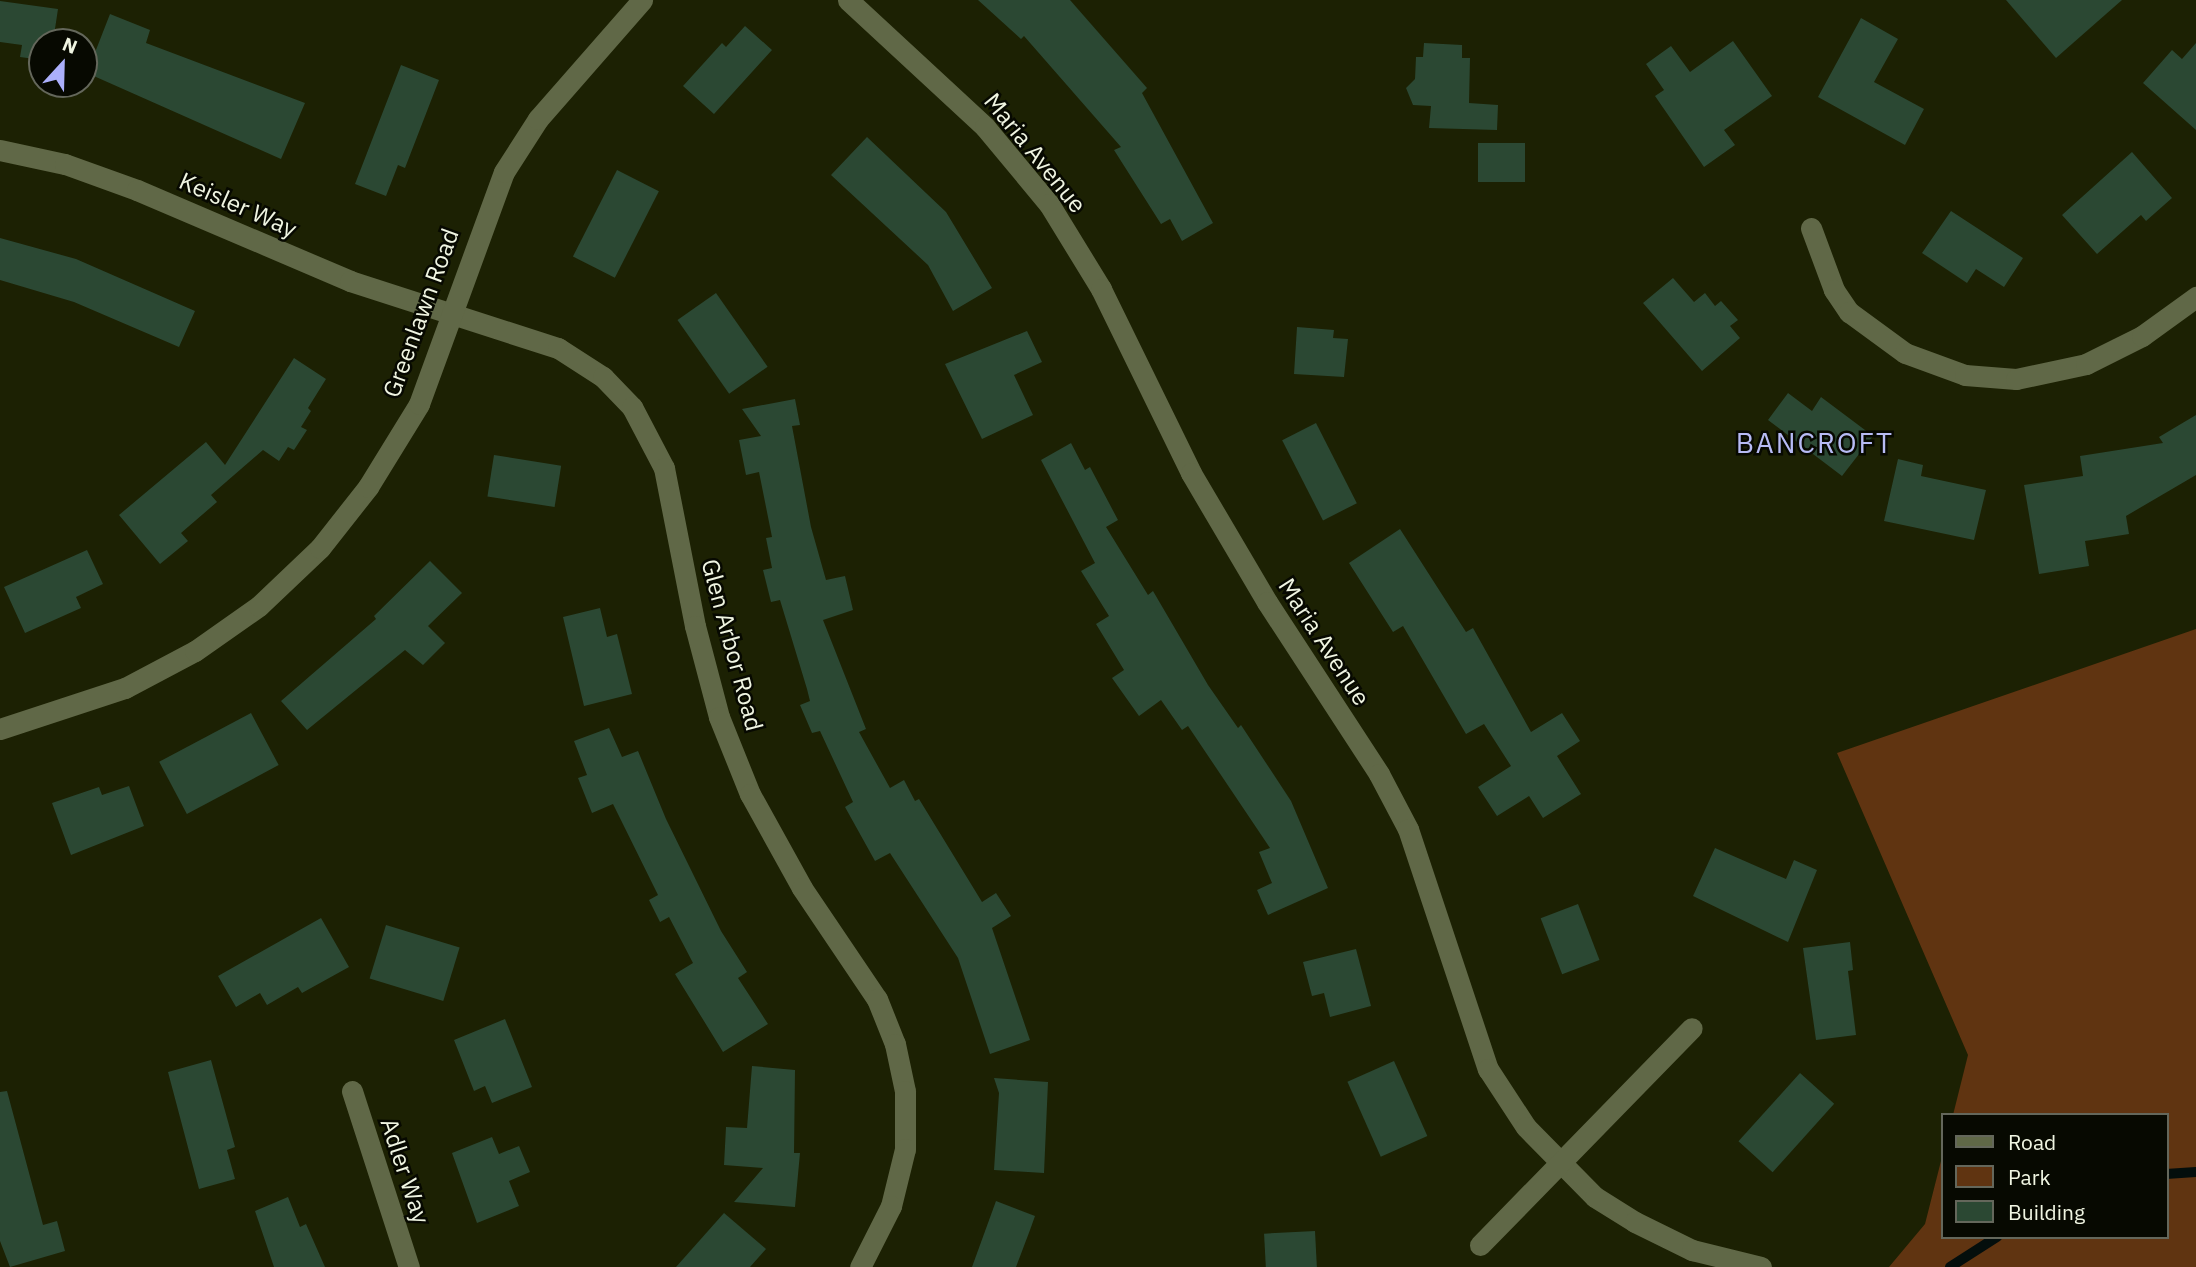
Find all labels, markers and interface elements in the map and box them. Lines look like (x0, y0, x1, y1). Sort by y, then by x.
north arrow (28, 28, 98, 98)
text: N (59, 32, 81, 59)
street label: Maria Avenue (978, 87, 1092, 219)
street label: Keisler Way (175, 166, 301, 244)
street label: Greenlawn Road (377, 225, 465, 401)
district label: BANCROFT (1737, 426, 1893, 460)
street label: Glen Arbor Road (695, 556, 769, 734)
street label: Maria Avenue (1272, 573, 1376, 711)
legend (1940, 1113, 2168, 1239)
street label: Adler Way (374, 1115, 436, 1227)
text: Road (2008, 1128, 2056, 1156)
text: Park (2008, 1163, 2051, 1191)
text: Building (2008, 1198, 2085, 1226)

